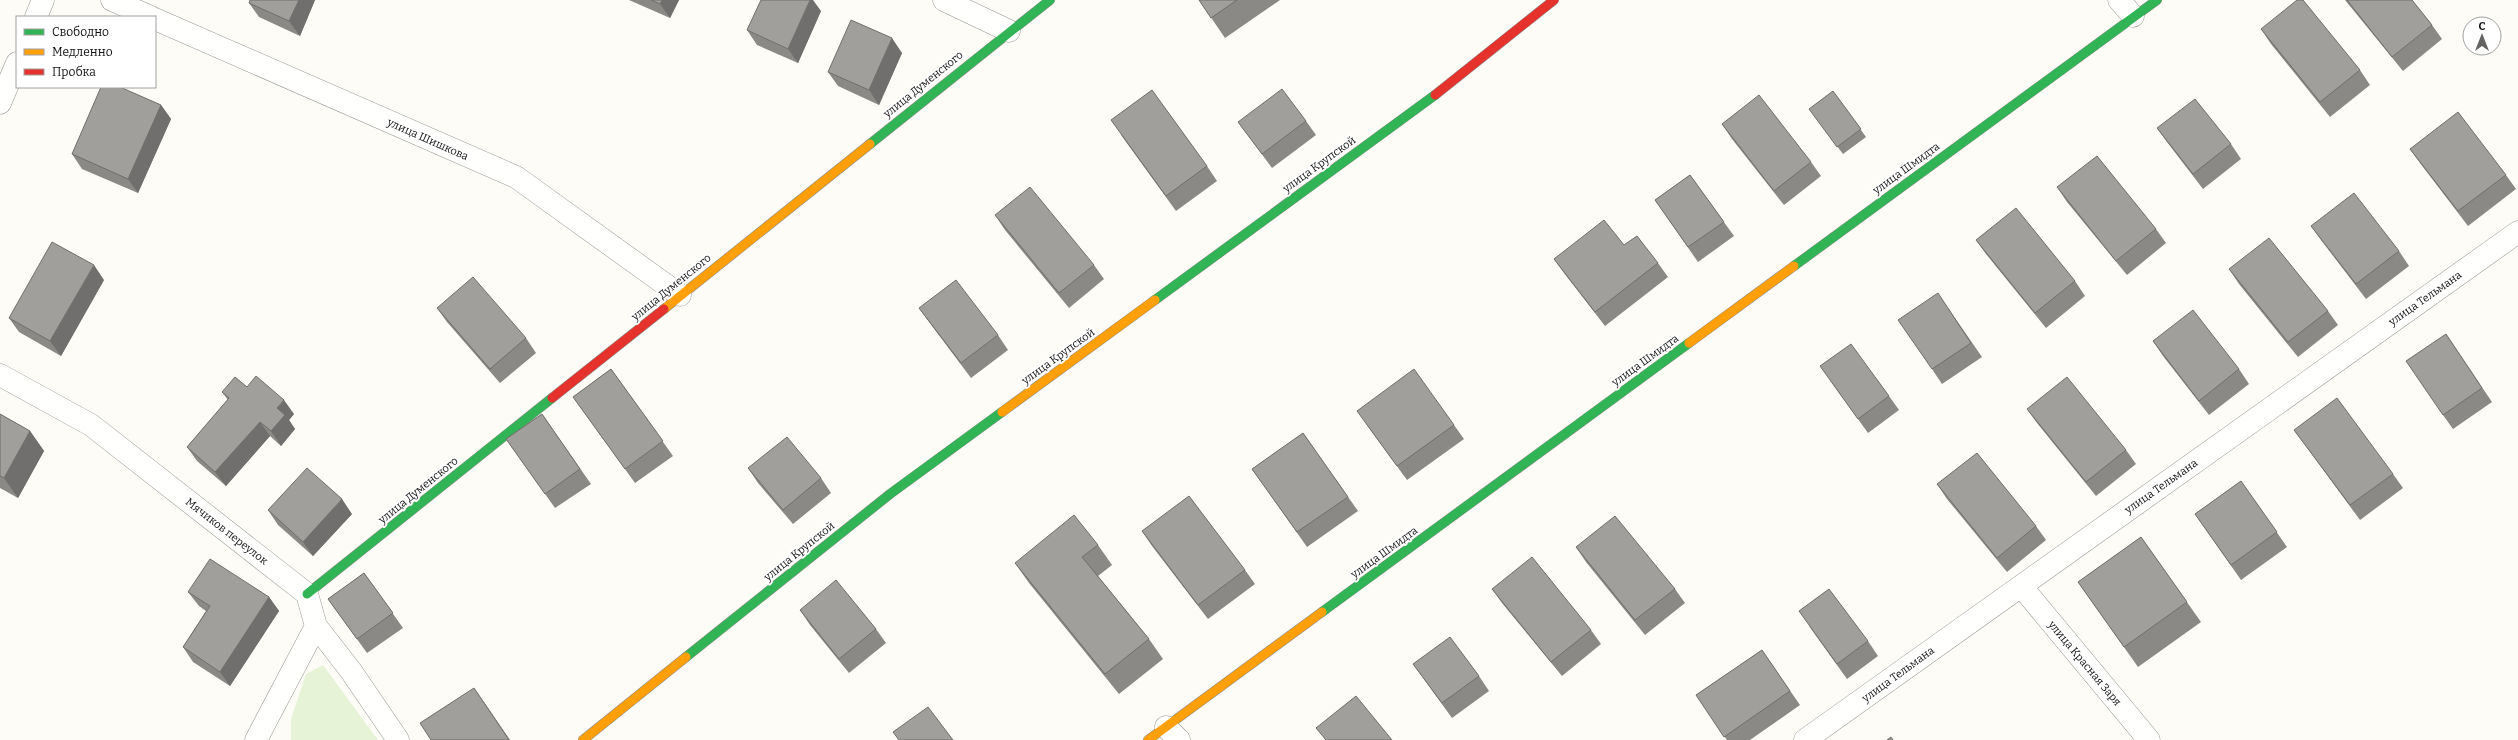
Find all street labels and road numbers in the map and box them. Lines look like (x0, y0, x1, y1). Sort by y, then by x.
street label: улица Думенского (880, 48, 966, 121)
street label: улица Шишкова (384, 115, 470, 163)
street label: улица Крупской (1280, 134, 1358, 196)
street label: улица Шмидта (1870, 140, 1942, 198)
street label: улица Думенского (628, 251, 714, 324)
street label: улица Тельмана (2386, 268, 2464, 329)
street label: улица Крупской (1019, 326, 1097, 388)
street label: улица Шмидта (1609, 332, 1681, 390)
street label: улица Думенского (375, 454, 461, 527)
street label: улица Тельмана (2122, 456, 2200, 517)
street label: Мячиков переулок (183, 495, 271, 568)
street label: улица Крупской (761, 519, 837, 584)
street label: улица Шмидта (1348, 524, 1420, 582)
street label: улица Красная Заря (2045, 618, 2124, 708)
street label: улица Тельмана (1859, 644, 1937, 705)

